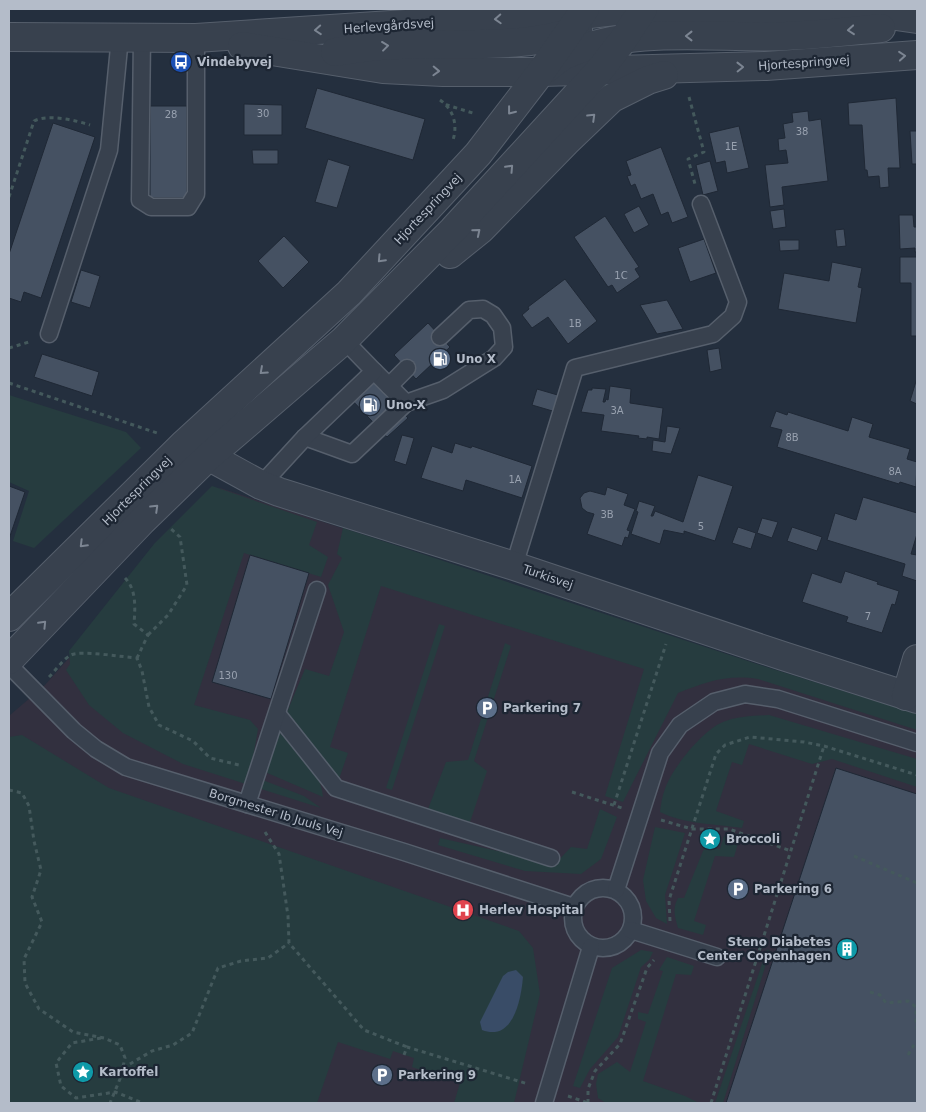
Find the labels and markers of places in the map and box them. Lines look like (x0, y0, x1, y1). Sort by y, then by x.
bus stop icon: Vindebyvej (169, 50, 193, 74)
place label: Vindebyvej (197, 55, 272, 69)
fuel station icon: Uno X (428, 347, 452, 371)
place label: Uno X (456, 352, 497, 366)
fuel station icon: Uno-X (358, 393, 382, 417)
place label: Uno-X (386, 398, 427, 412)
parking icon: Parkering 7 (475, 696, 499, 720)
place label: Parkering 7 (503, 701, 581, 715)
place icon: Broccoli (698, 827, 722, 851)
place label: Broccoli (726, 832, 780, 846)
parking icon: Parkering 6 (726, 877, 750, 901)
place label: Parkering 6 (754, 882, 832, 896)
hospital icon: Herlev Hospital (451, 898, 475, 922)
place label: Herlev Hospital (479, 903, 583, 917)
place label: Steno Diabetes Center Copenhagen (697, 935, 831, 963)
building icon: Steno Diabetes Center Copenhagen (835, 937, 859, 961)
place icon: Kartoffel (71, 1060, 95, 1084)
parking icon: Parkering 9 (370, 1063, 394, 1087)
place label: Kartoffel (99, 1065, 158, 1079)
place label: Parkering 9 (398, 1068, 476, 1082)

